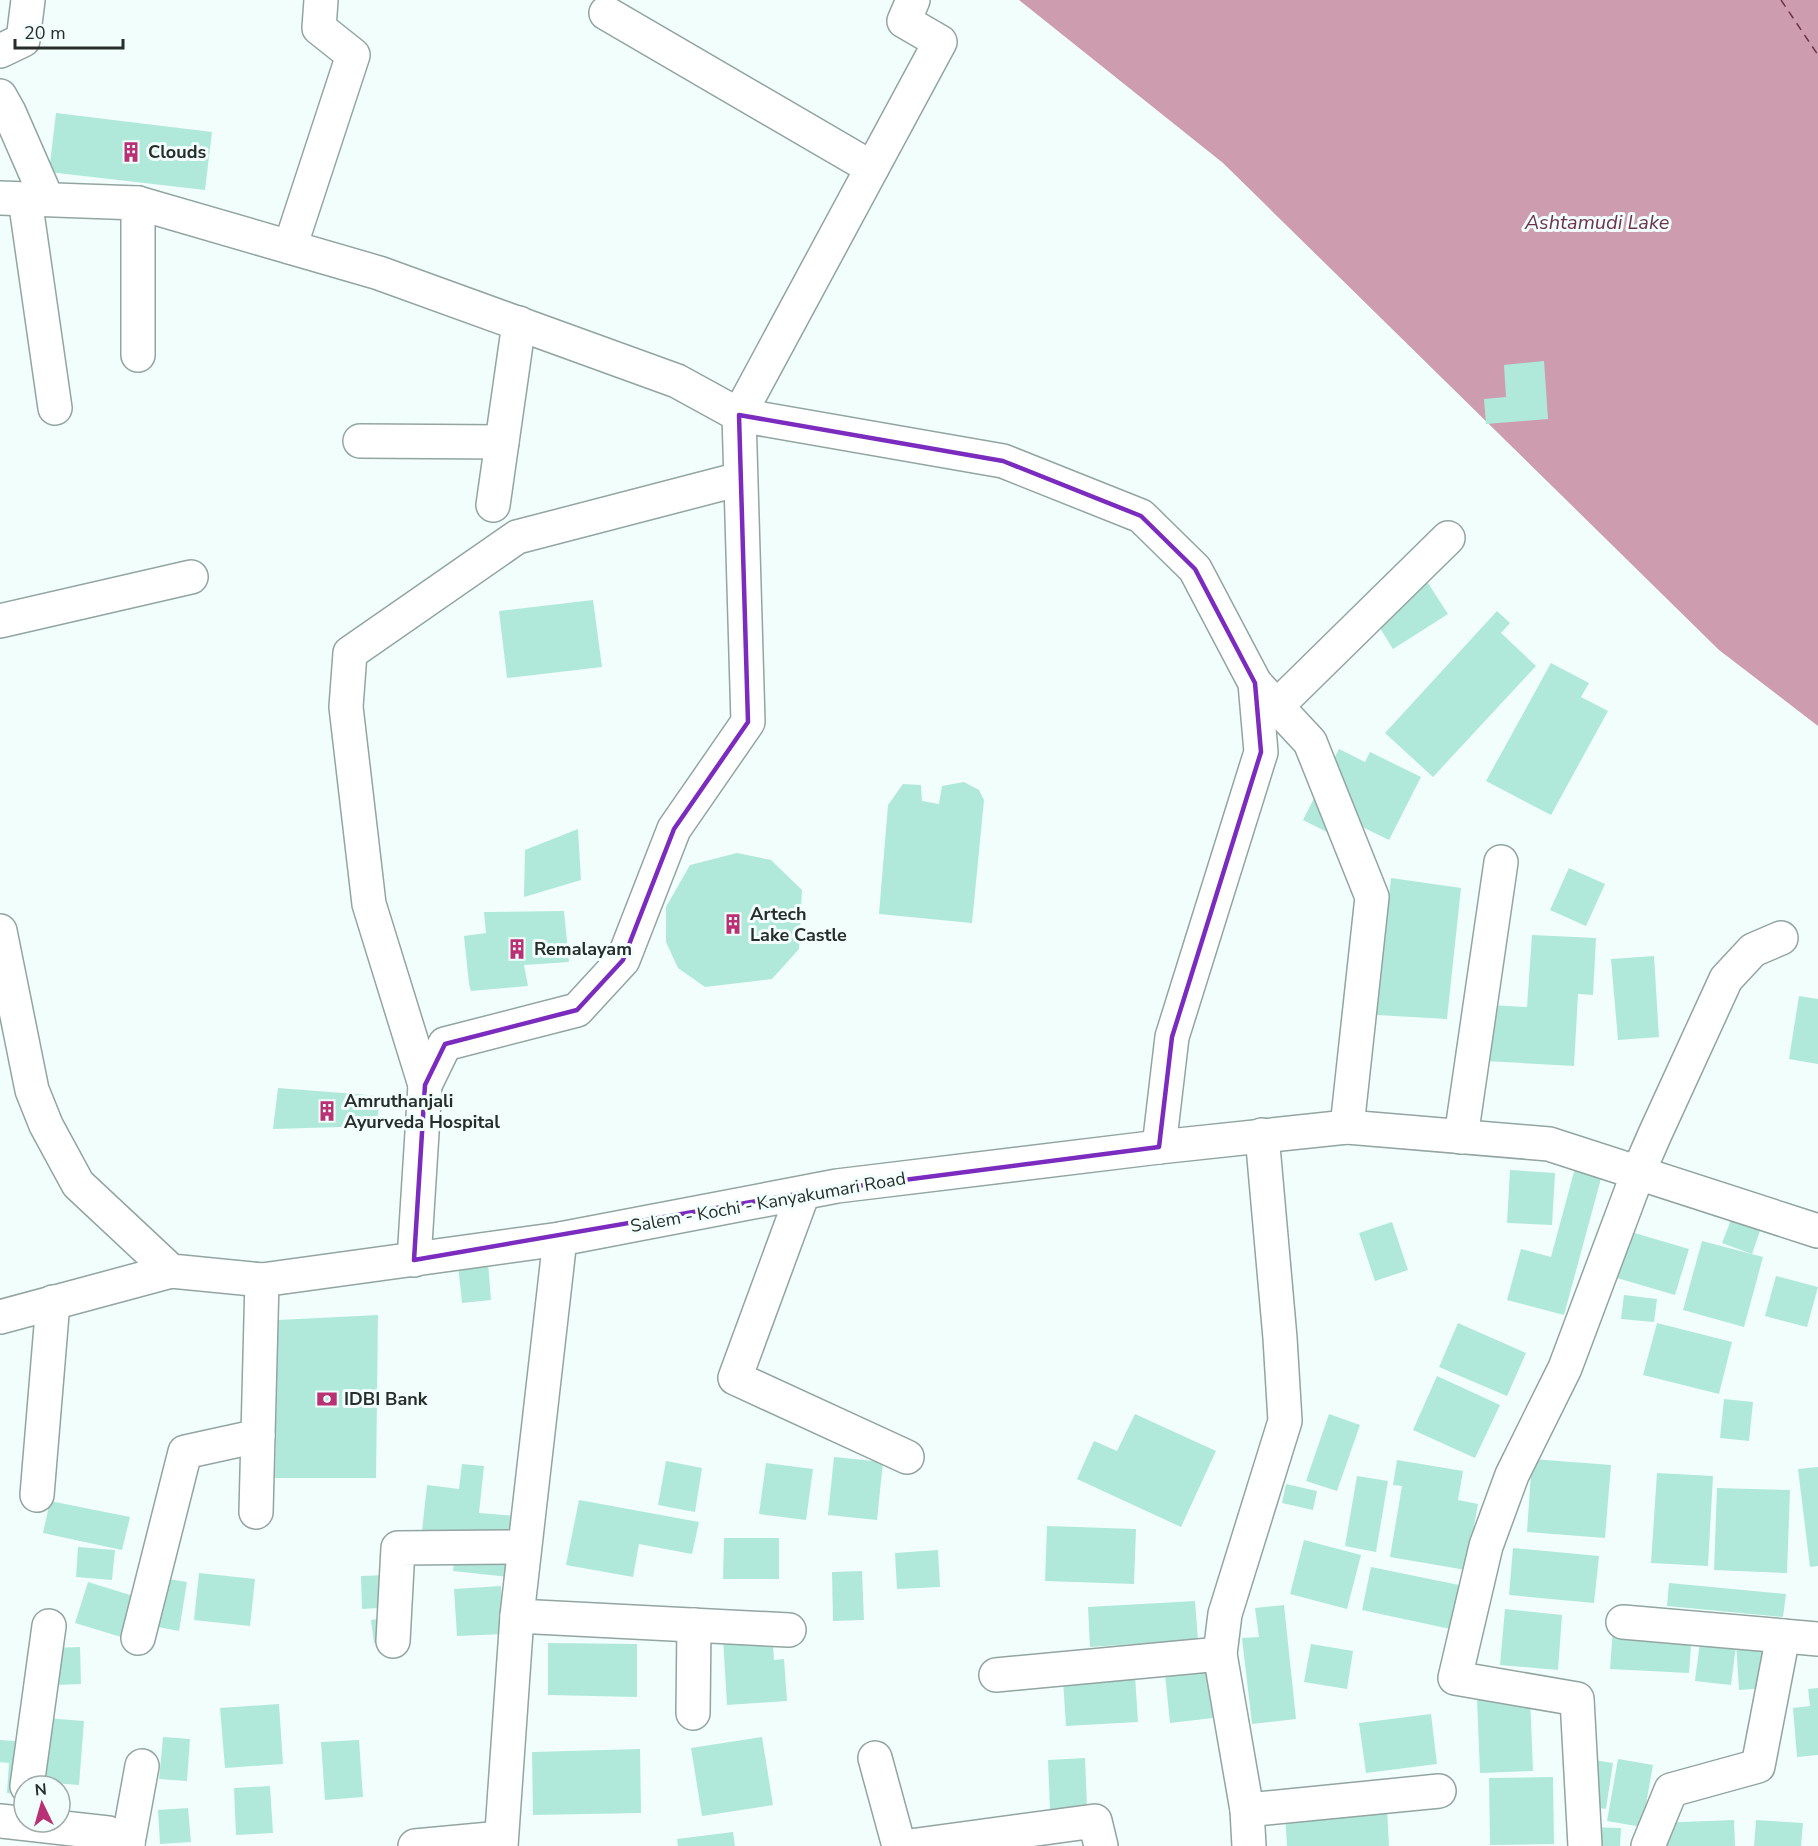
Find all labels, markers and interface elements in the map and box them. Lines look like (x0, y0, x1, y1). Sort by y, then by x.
scale bar (15, 12, 123, 50)
text: 20 m (24, 21, 66, 45)
building icon: Clouds (119, 140, 143, 164)
place label: Clouds (148, 140, 206, 164)
water label: Ashtamudi Lake (1524, 209, 1670, 236)
place label: Artech Lake Castle (750, 902, 847, 947)
building icon: Artech Lake Castle (721, 912, 745, 936)
building icon: Remalayam (505, 937, 529, 961)
place label: Remalayam (534, 937, 632, 961)
place label: Amruthanjali Ayurveda Hospital (344, 1089, 500, 1134)
building icon: Amruthanjali Ayurveda Hospital (315, 1099, 339, 1123)
street label: Salem - Kochi - Kanyakumari Road (628, 1166, 908, 1238)
bank icon: IDBI Bank (315, 1387, 339, 1411)
place label: IDBI Bank (344, 1387, 428, 1411)
north arrow (12, 1774, 72, 1834)
text: N (34, 1779, 48, 1802)

